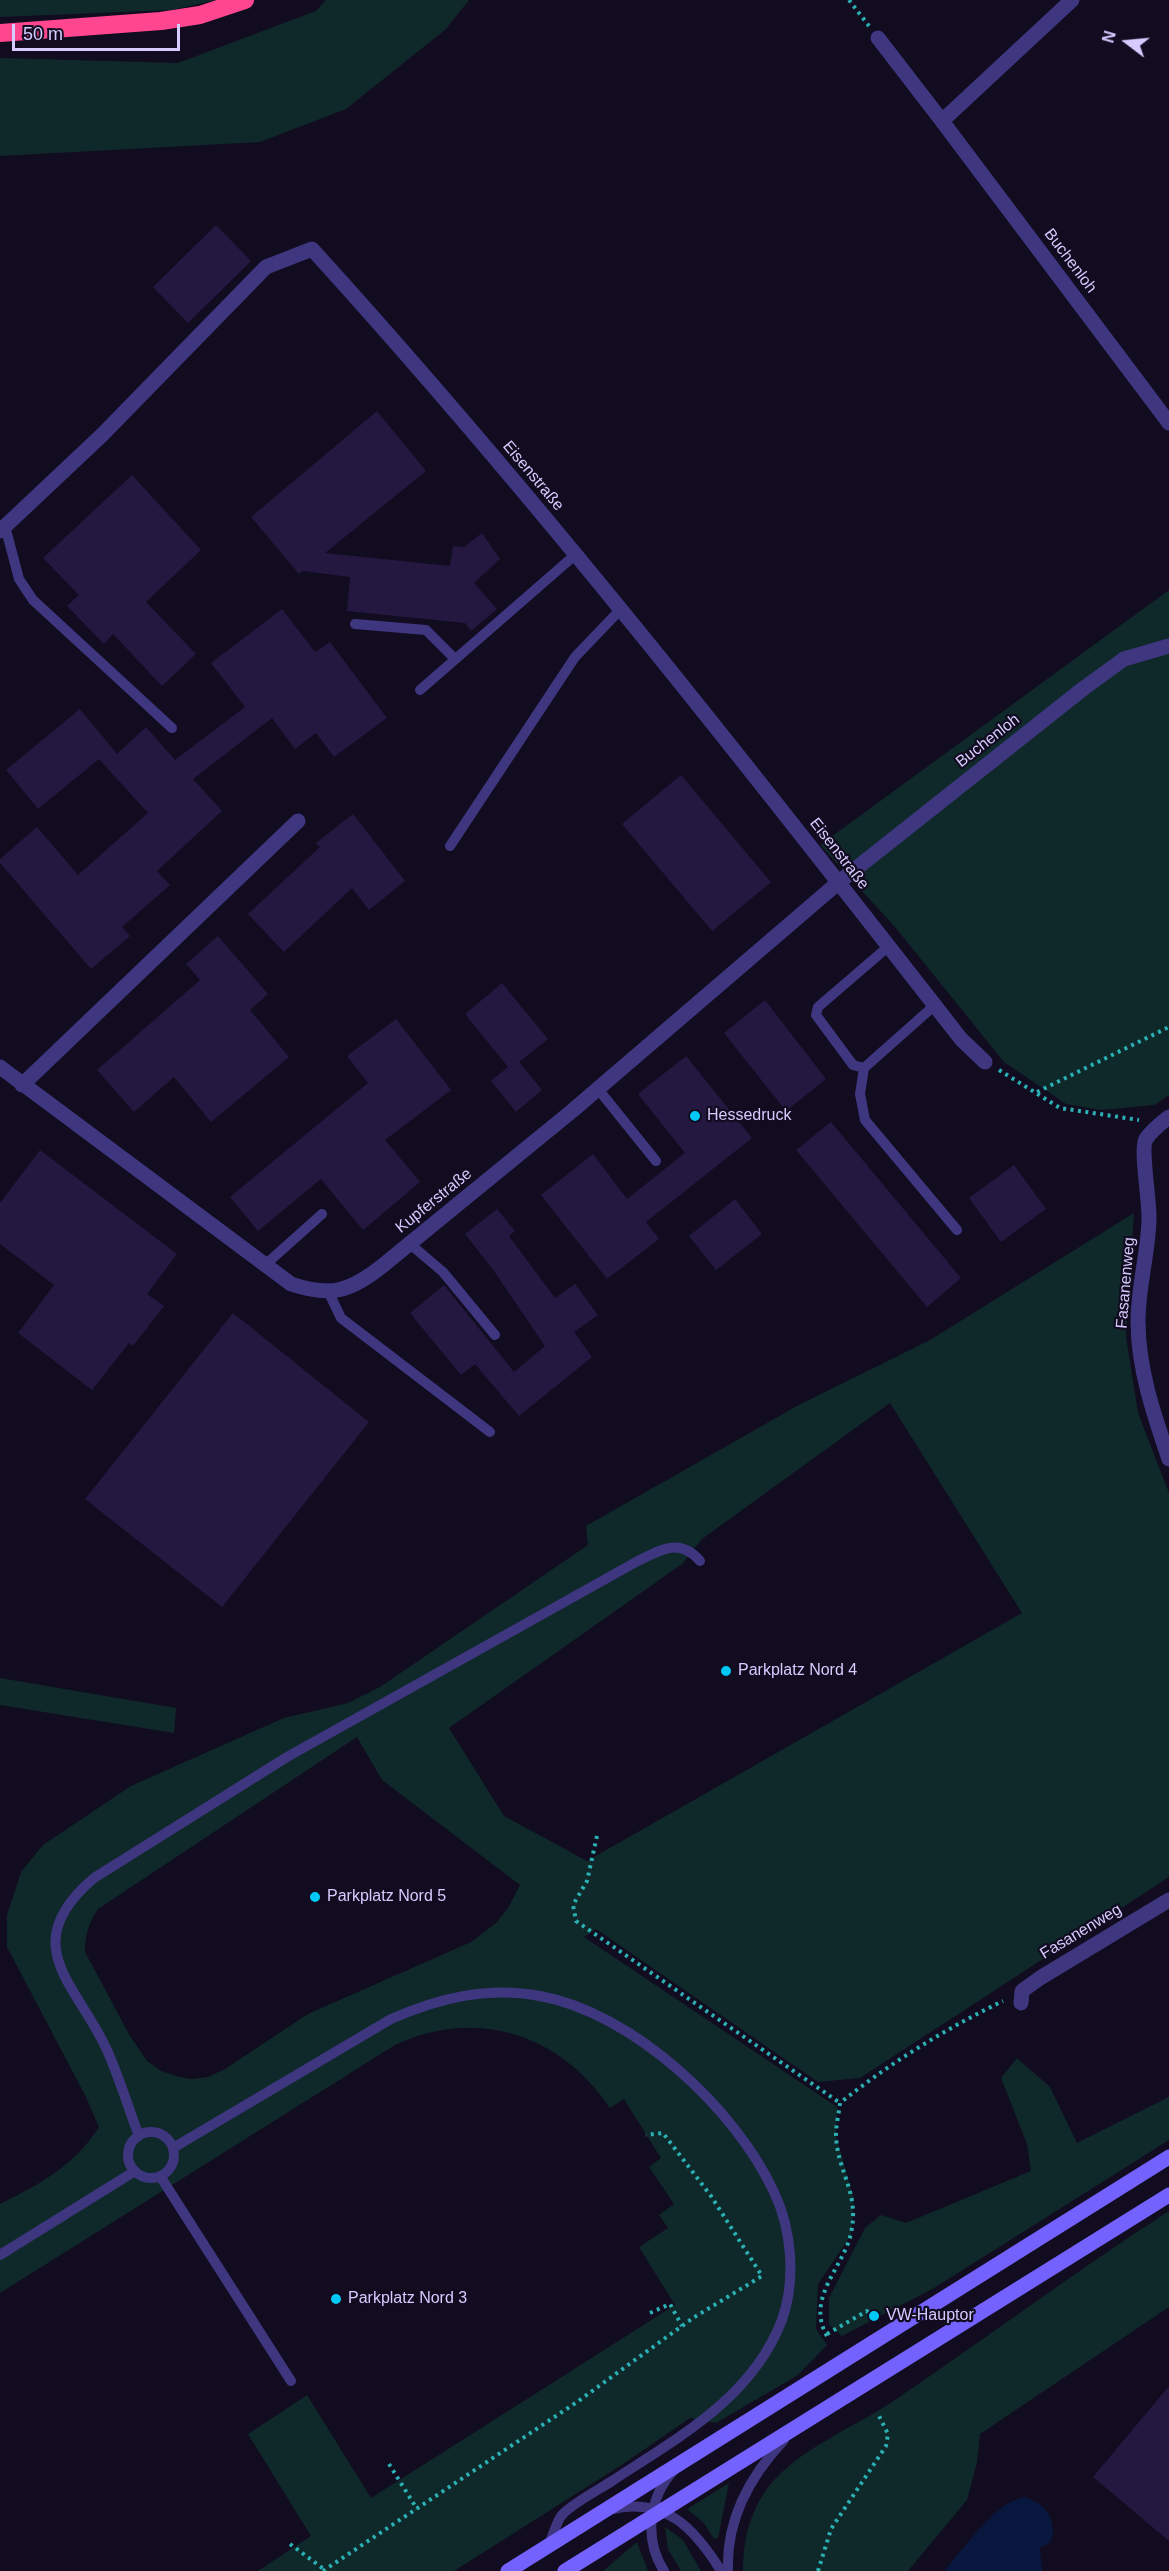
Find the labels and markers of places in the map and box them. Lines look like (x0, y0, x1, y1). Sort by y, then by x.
place label: Hessedruck (707, 1106, 791, 1126)
marker: Hessedruck (688, 1109, 702, 1123)
place label: Parkplatz Nord 4 (738, 1661, 857, 1681)
marker: Parkplatz Nord 4 (719, 1664, 733, 1678)
place label: Parkplatz Nord 5 (327, 1887, 446, 1907)
marker: Parkplatz Nord 5 (308, 1890, 322, 1904)
place label: Parkplatz Nord 3 (348, 2289, 467, 2309)
marker: Parkplatz Nord 3 (329, 2292, 343, 2306)
place label: VW-Hauptor (886, 2306, 974, 2326)
marker: VW-Hauptor (867, 2309, 881, 2323)

